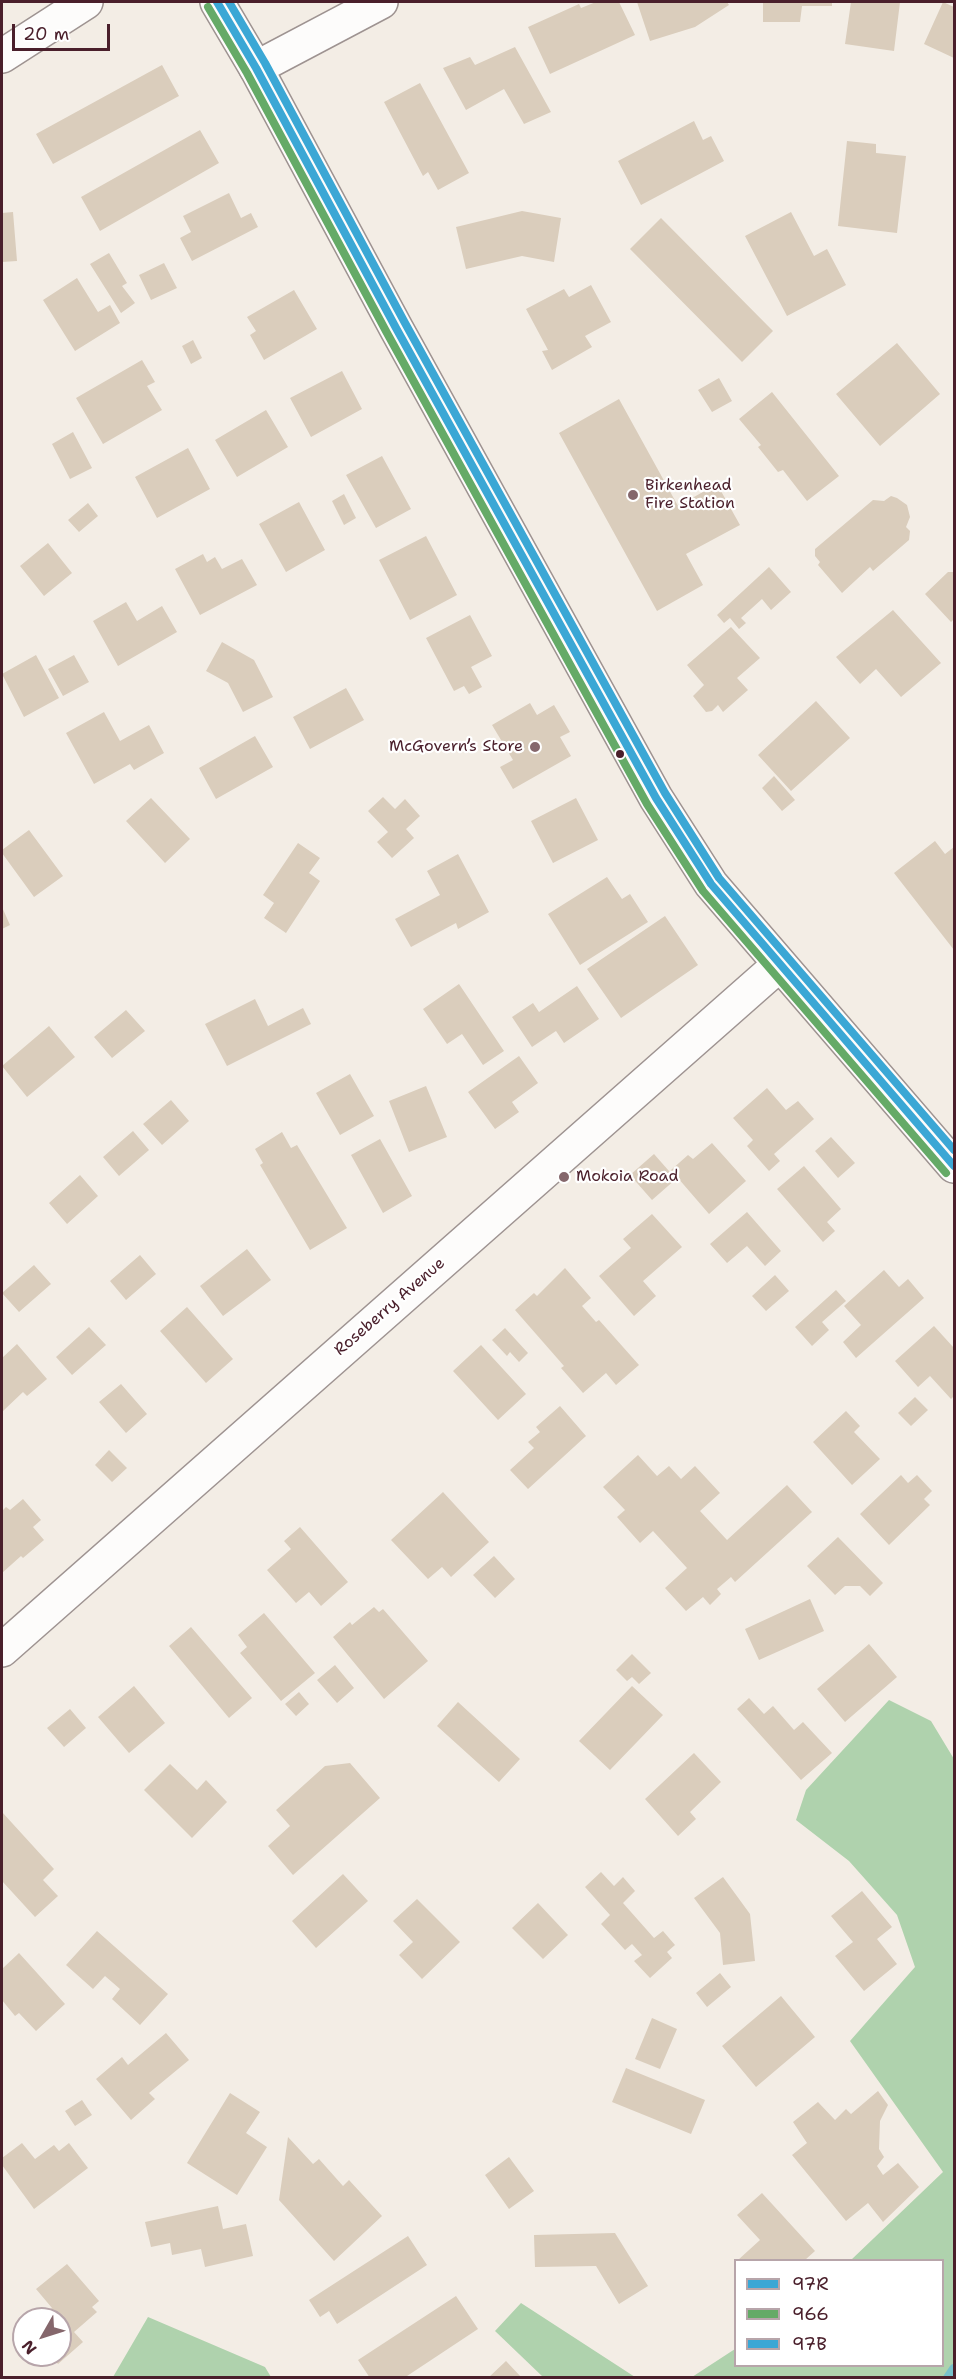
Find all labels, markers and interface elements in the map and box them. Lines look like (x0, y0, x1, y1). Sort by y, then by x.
scale bar (15, 12, 112, 50)
text: 20 m (23, 22, 69, 46)
place label: Birkenhead Fire Station (645, 476, 735, 514)
marker: Birkenhead Fire Station (626, 488, 640, 502)
place label: McGovern’s Store (389, 737, 523, 757)
marker: McGovern’s Store (528, 740, 542, 754)
unlabelled marker (614, 748, 626, 760)
place label: Mokoia Road (576, 1167, 679, 1187)
marker: Mokoia Road (557, 1170, 571, 1184)
street label: Roseberry Avenue (331, 1254, 449, 1360)
legend (734, 2259, 944, 2367)
text: 97R (792, 2272, 829, 2296)
text: 966 (792, 2302, 829, 2326)
north arrow (12, 2307, 72, 2367)
text: 97B (792, 2332, 827, 2356)
text: N (17, 2336, 41, 2359)

